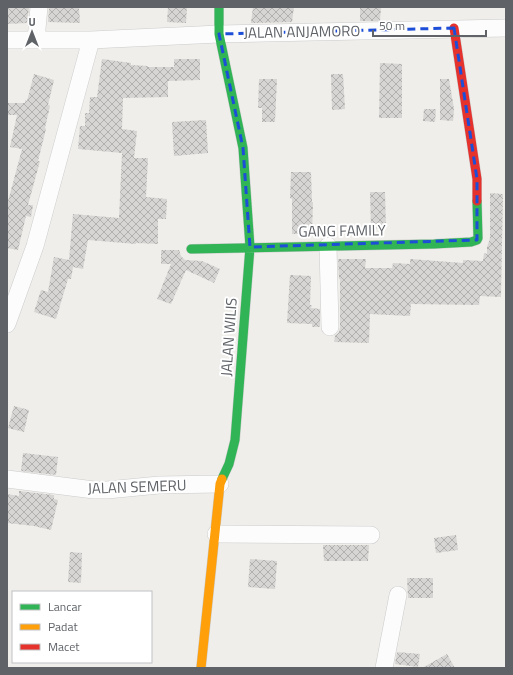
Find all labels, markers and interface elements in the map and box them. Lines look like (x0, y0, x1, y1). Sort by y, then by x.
north arrow (12, 12, 52, 52)
scale bar (373, 12, 486, 38)
text: U (28, 14, 36, 30)
text: 50 m (379, 16, 405, 35)
street label: JALAN ANJAMORO (243, 19, 361, 44)
street label: GANG FAMILY (298, 218, 386, 243)
street label: JALAN WILIS (214, 297, 243, 377)
street label: JALAN SEMERU (87, 473, 187, 500)
legend (12, 591, 152, 663)
text: Lancar (48, 597, 82, 616)
text: Padat (48, 617, 78, 636)
text: Macet (48, 637, 80, 656)

